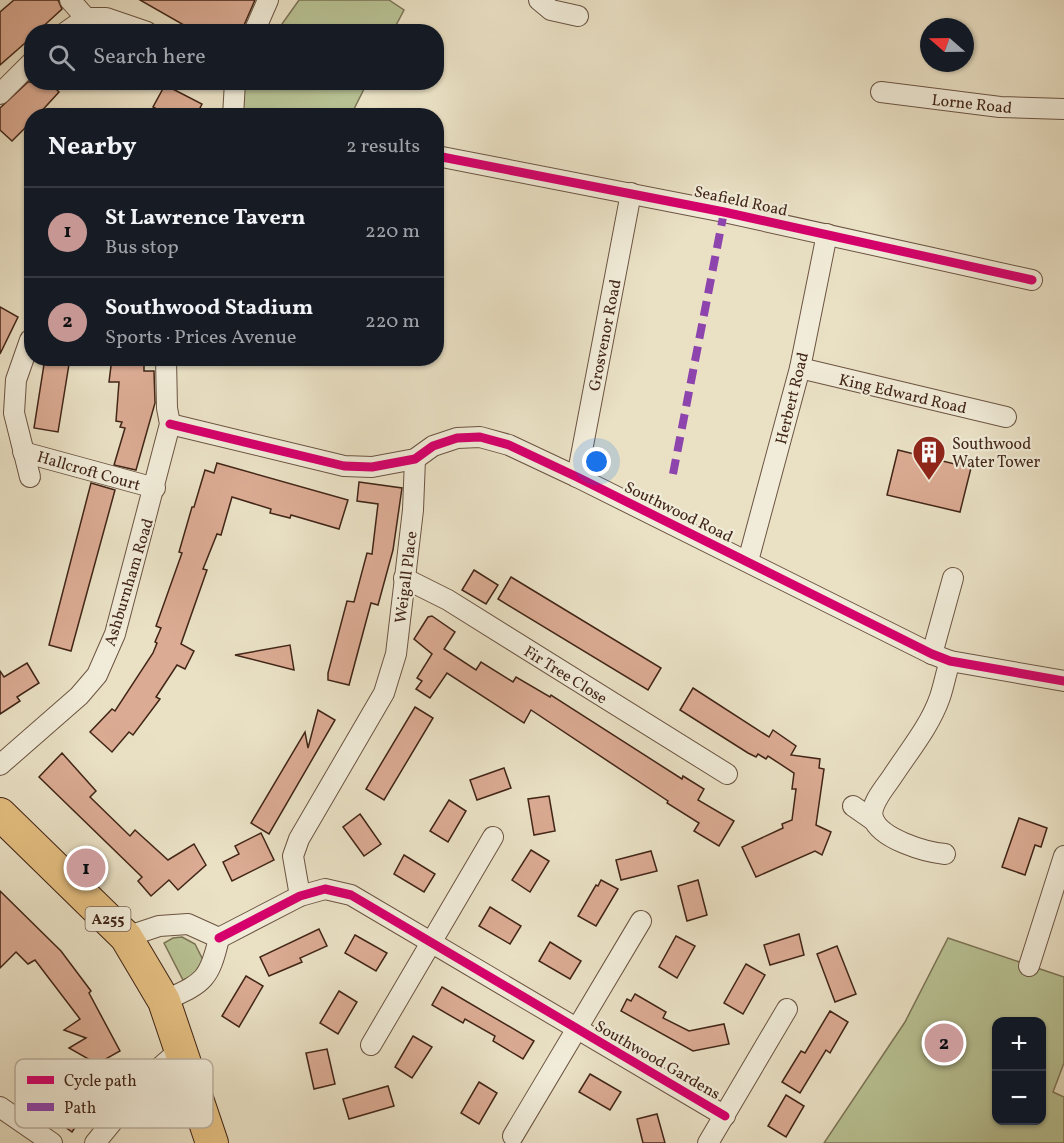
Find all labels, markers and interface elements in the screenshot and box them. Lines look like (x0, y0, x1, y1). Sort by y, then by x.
north arrow (920, 18, 974, 72)
search box (24, 24, 444, 90)
icon: search (45, 41, 78, 74)
text: Search here (93, 42, 206, 73)
street label: Lorne Road (931, 90, 1013, 120)
text: Nearby (48, 129, 137, 165)
text: 2 results (346, 133, 420, 161)
street label: Seafield Road (692, 181, 789, 223)
text: St Lawrence Tavern (105, 203, 306, 234)
text: 1 (63, 218, 72, 246)
text: 220 m (365, 218, 420, 246)
text: Bus stop (105, 234, 179, 262)
street label: Grosvenor Road (584, 278, 628, 393)
text: Southwood Stadium (105, 293, 313, 324)
text: 2 (62, 308, 73, 336)
text: 220 m (365, 308, 420, 336)
text: Sports · Prices Avenue (105, 324, 296, 352)
street label: Herbert Road (771, 350, 815, 447)
street label: King Edward Road (836, 370, 969, 420)
building icon: Southwood Water Tower (911, 434, 947, 481)
place label: Southwood Water Tower (952, 434, 1041, 474)
street label: Hallcroft Court (34, 447, 143, 497)
your location (582, 447, 611, 476)
street label: Southwood Road (620, 477, 736, 549)
street label: Ashburnham Road (100, 516, 160, 649)
street label: Weigall Place (390, 530, 424, 625)
street label: Fir Tree Close (519, 641, 611, 710)
pin: 1 (66, 846, 106, 890)
road number: A255 (86, 907, 130, 931)
street label: Southwood Gardens (590, 1016, 724, 1106)
map controls (992, 1017, 1046, 1125)
button: + (992, 1017, 1046, 1071)
pin: 2 (924, 1020, 964, 1066)
legend (15, 1059, 213, 1128)
text: Cycle path (64, 1071, 137, 1093)
button: − (992, 1071, 1046, 1125)
text: Path (64, 1098, 96, 1120)

